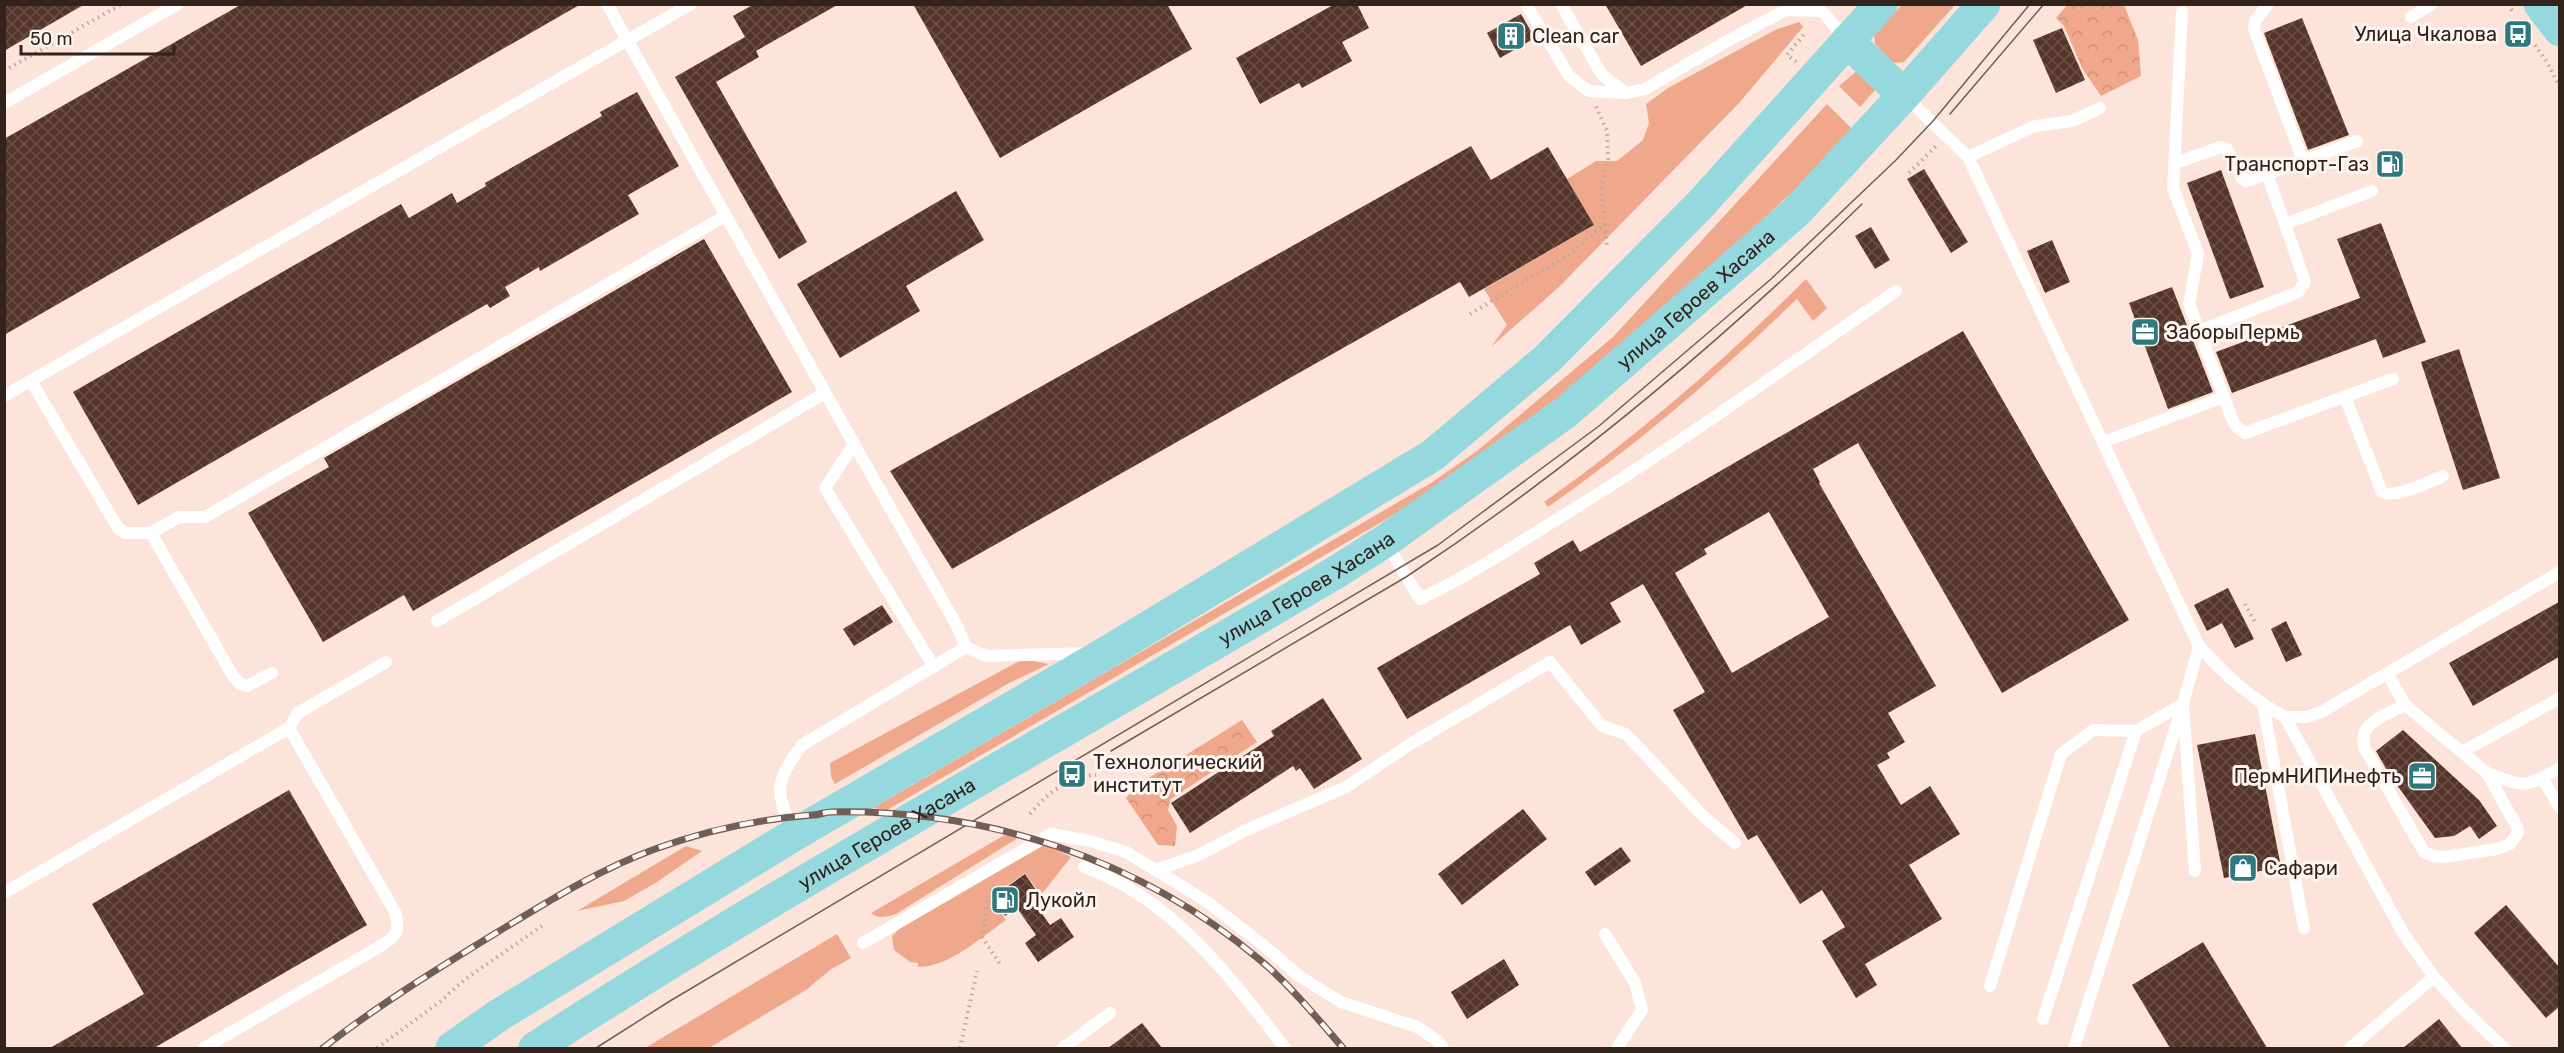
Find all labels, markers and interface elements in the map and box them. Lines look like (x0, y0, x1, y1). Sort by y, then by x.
scale bar (21, 18, 174, 56)
bus stop icon: Улица Чкалова (2502, 18, 2534, 50)
building icon: Clean car (1495, 20, 1527, 52)
place label: Улица Чкалова (2355, 22, 2497, 46)
place label: Clean car (1532, 24, 1620, 48)
text: 50 m (30, 28, 73, 50)
fuel station icon: Транспорт-Газ (2374, 148, 2406, 180)
place label: Транспорт-Газ (2224, 152, 2369, 176)
street label: улица Героев Хасана (1612, 224, 1780, 374)
office icon: ЗаборыПермь (2129, 316, 2161, 348)
place label: ЗаборыПермь (2166, 320, 2300, 344)
street label: улица Героев Хасана (1214, 526, 1399, 651)
place label: Технологический институт (1093, 750, 1262, 797)
bus stop icon: Технологический институт (1056, 758, 1088, 790)
office icon: ПермНИПИнефть (2406, 760, 2438, 792)
place label: ПермНИПИнефть (2234, 764, 2401, 788)
street label: улица Героев Хасана (794, 772, 980, 895)
shop icon: Сафари (2227, 852, 2259, 884)
place label: Сафари (2264, 856, 2338, 880)
fuel station icon: Лукойл (989, 884, 1021, 916)
place label: Лукойл (1026, 888, 1097, 912)

